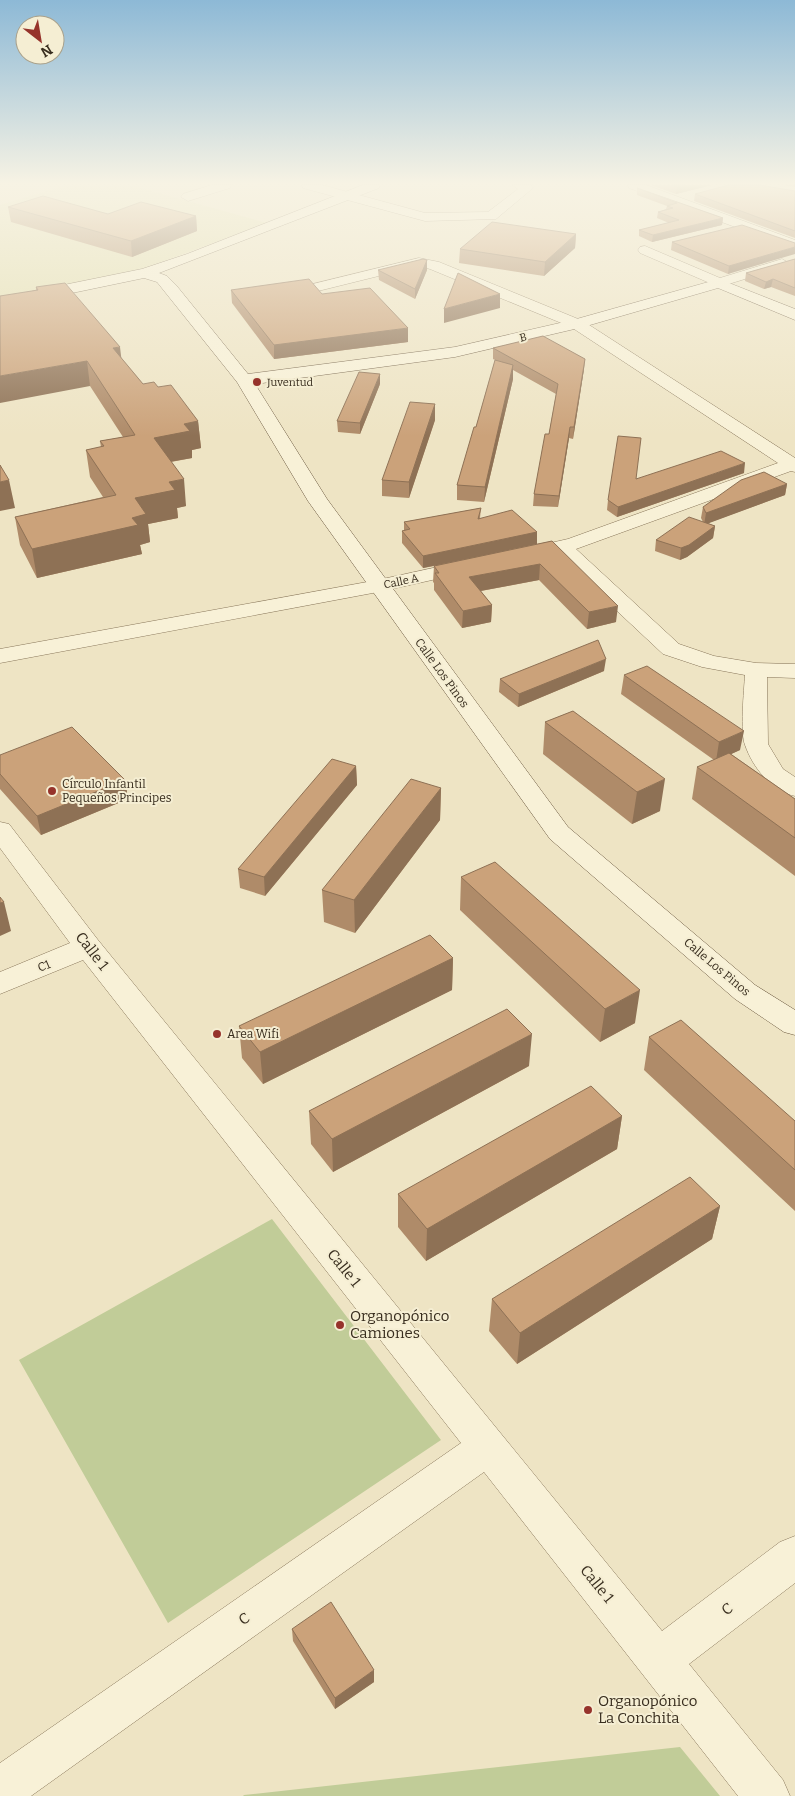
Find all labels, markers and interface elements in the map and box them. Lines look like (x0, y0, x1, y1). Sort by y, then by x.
north arrow (15, 15, 65, 65)
text: N (37, 41, 55, 61)
street label: B (518, 330, 528, 345)
marker: Juventud (251, 376, 263, 388)
place label: Juventud (266, 376, 314, 389)
street label: Calle A (383, 571, 420, 592)
street label: Calle Los Pinos (412, 636, 472, 711)
place label: Círculo Infantil Pequeños Principes (62, 777, 172, 805)
marker: Círculo Infantil Pequeños Principes (46, 785, 58, 797)
street label: Calle 1 (72, 928, 112, 974)
street label: Calle Los Pinos (681, 935, 753, 999)
street label: C1 (36, 957, 53, 975)
place label: Area Wifi (227, 1027, 279, 1041)
marker: Area Wifi (211, 1028, 223, 1040)
street label: Calle 1 (323, 1245, 365, 1291)
place label: Organopónico Camiones (350, 1307, 449, 1342)
marker: Organopónico Camiones (334, 1319, 346, 1331)
street label: Calle 1 (576, 1561, 618, 1607)
street label: C (718, 1599, 736, 1619)
street label: C (235, 1609, 253, 1629)
place label: Organopónico La Conchita (598, 1692, 697, 1727)
marker: Organopónico La Conchita (582, 1704, 594, 1716)

